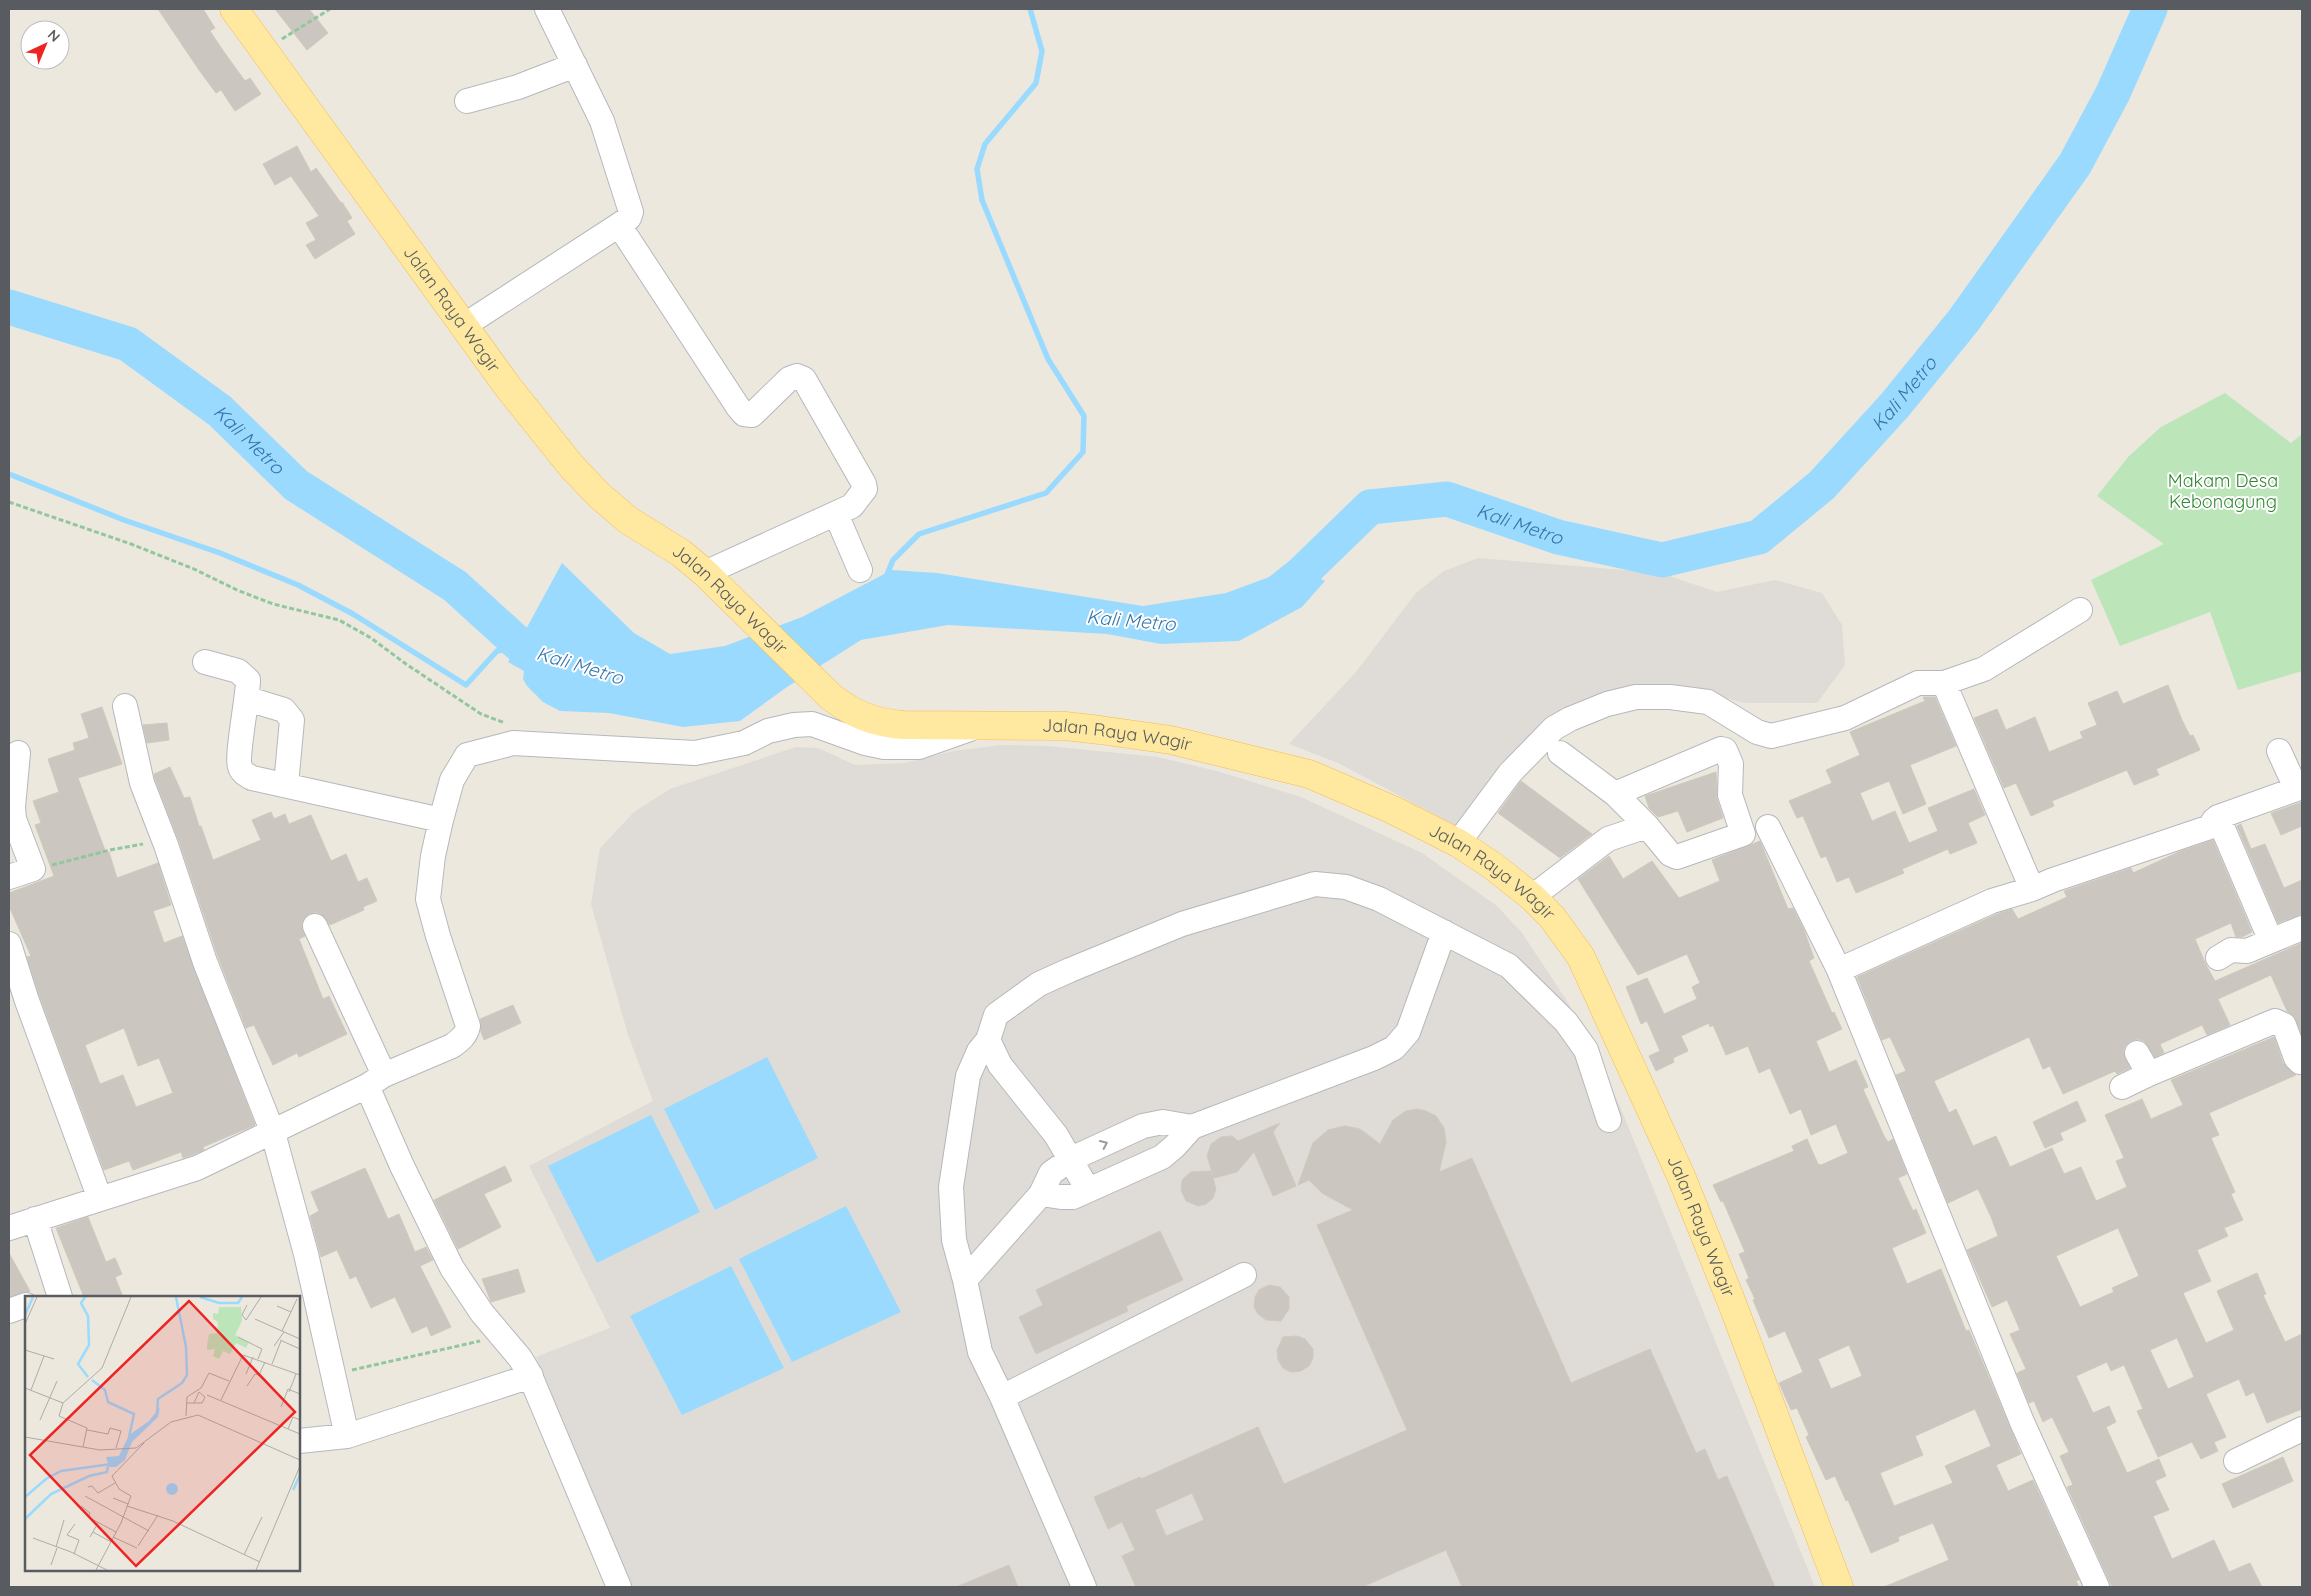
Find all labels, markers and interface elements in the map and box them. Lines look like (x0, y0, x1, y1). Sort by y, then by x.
north arrow (20, 20, 70, 70)
text: N (44, 26, 64, 46)
street label: Jalan Raya Wagir (399, 241, 506, 377)
water label: Kali Metro (1866, 350, 1943, 435)
water label: Kali Metro (209, 400, 291, 480)
park label: Makam Desa Kebonagung (2168, 469, 2278, 513)
water label: Kali Metro (1474, 498, 1567, 550)
street label: Jalan Raya Wagir (668, 538, 793, 659)
water label: Kali Metro (1086, 604, 1178, 636)
water label: Kali Metro (534, 640, 628, 690)
street label: Jalan Raya Wagir (1042, 714, 1194, 756)
street label: Jalan Raya Wagir (1425, 818, 1560, 925)
one-way arrow (1099, 1139, 1108, 1150)
street label: Jalan Raya Wagir (1662, 1152, 1740, 1300)
inset map (25, 1296, 300, 1571)

